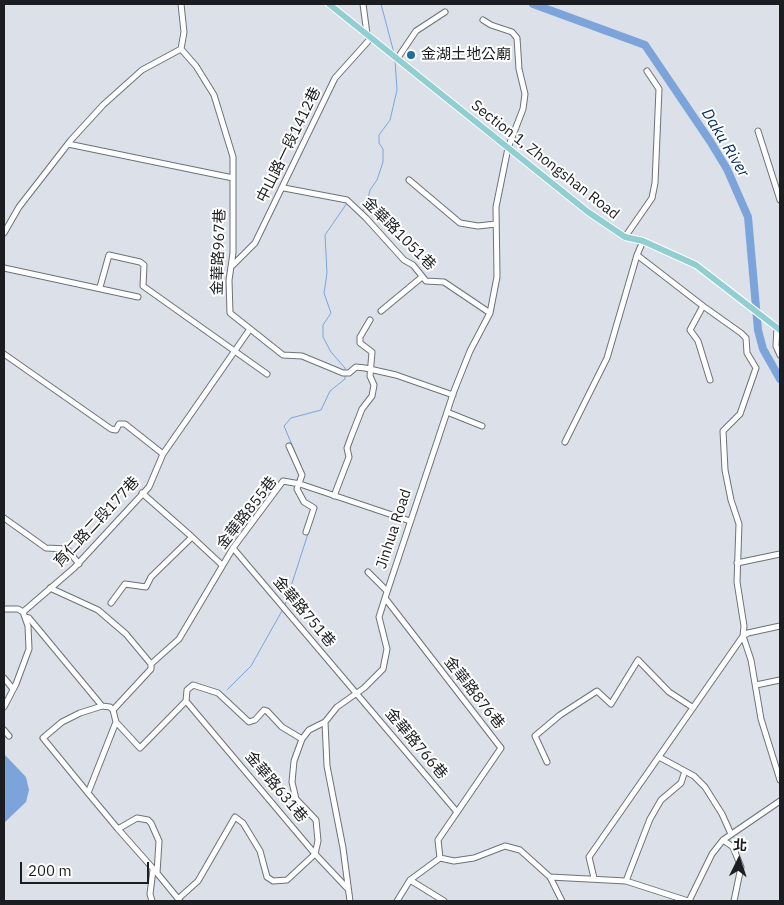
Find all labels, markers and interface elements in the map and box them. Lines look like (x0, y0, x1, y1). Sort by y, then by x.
place label: 金湖土地公廟 (421, 46, 511, 64)
marker: 金湖土地公廟 (405, 49, 417, 61)
street label: 中山路一段1412巷 (253, 84, 325, 206)
street label: Section 1, Zhongshan Road (467, 97, 623, 223)
water label: Daku River (697, 105, 753, 181)
street label: 金華路1051巷 (359, 194, 439, 274)
street label: 金華路967巷 (208, 208, 230, 296)
street label: 育仁路二段177巷 (51, 473, 143, 571)
street label: 金華路855巷 (213, 473, 281, 553)
street label: Jinhua Road (373, 487, 415, 571)
street label: 金華路751巷 (269, 573, 339, 651)
street label: 金華路876巷 (440, 653, 508, 733)
street label: 金華路766巷 (381, 705, 451, 783)
street label: 金華路631巷 (241, 748, 311, 826)
north arrow (714, 835, 764, 885)
text: 北 (732, 836, 748, 855)
scale bar (22, 852, 151, 884)
text: 200 m (28, 861, 72, 880)

